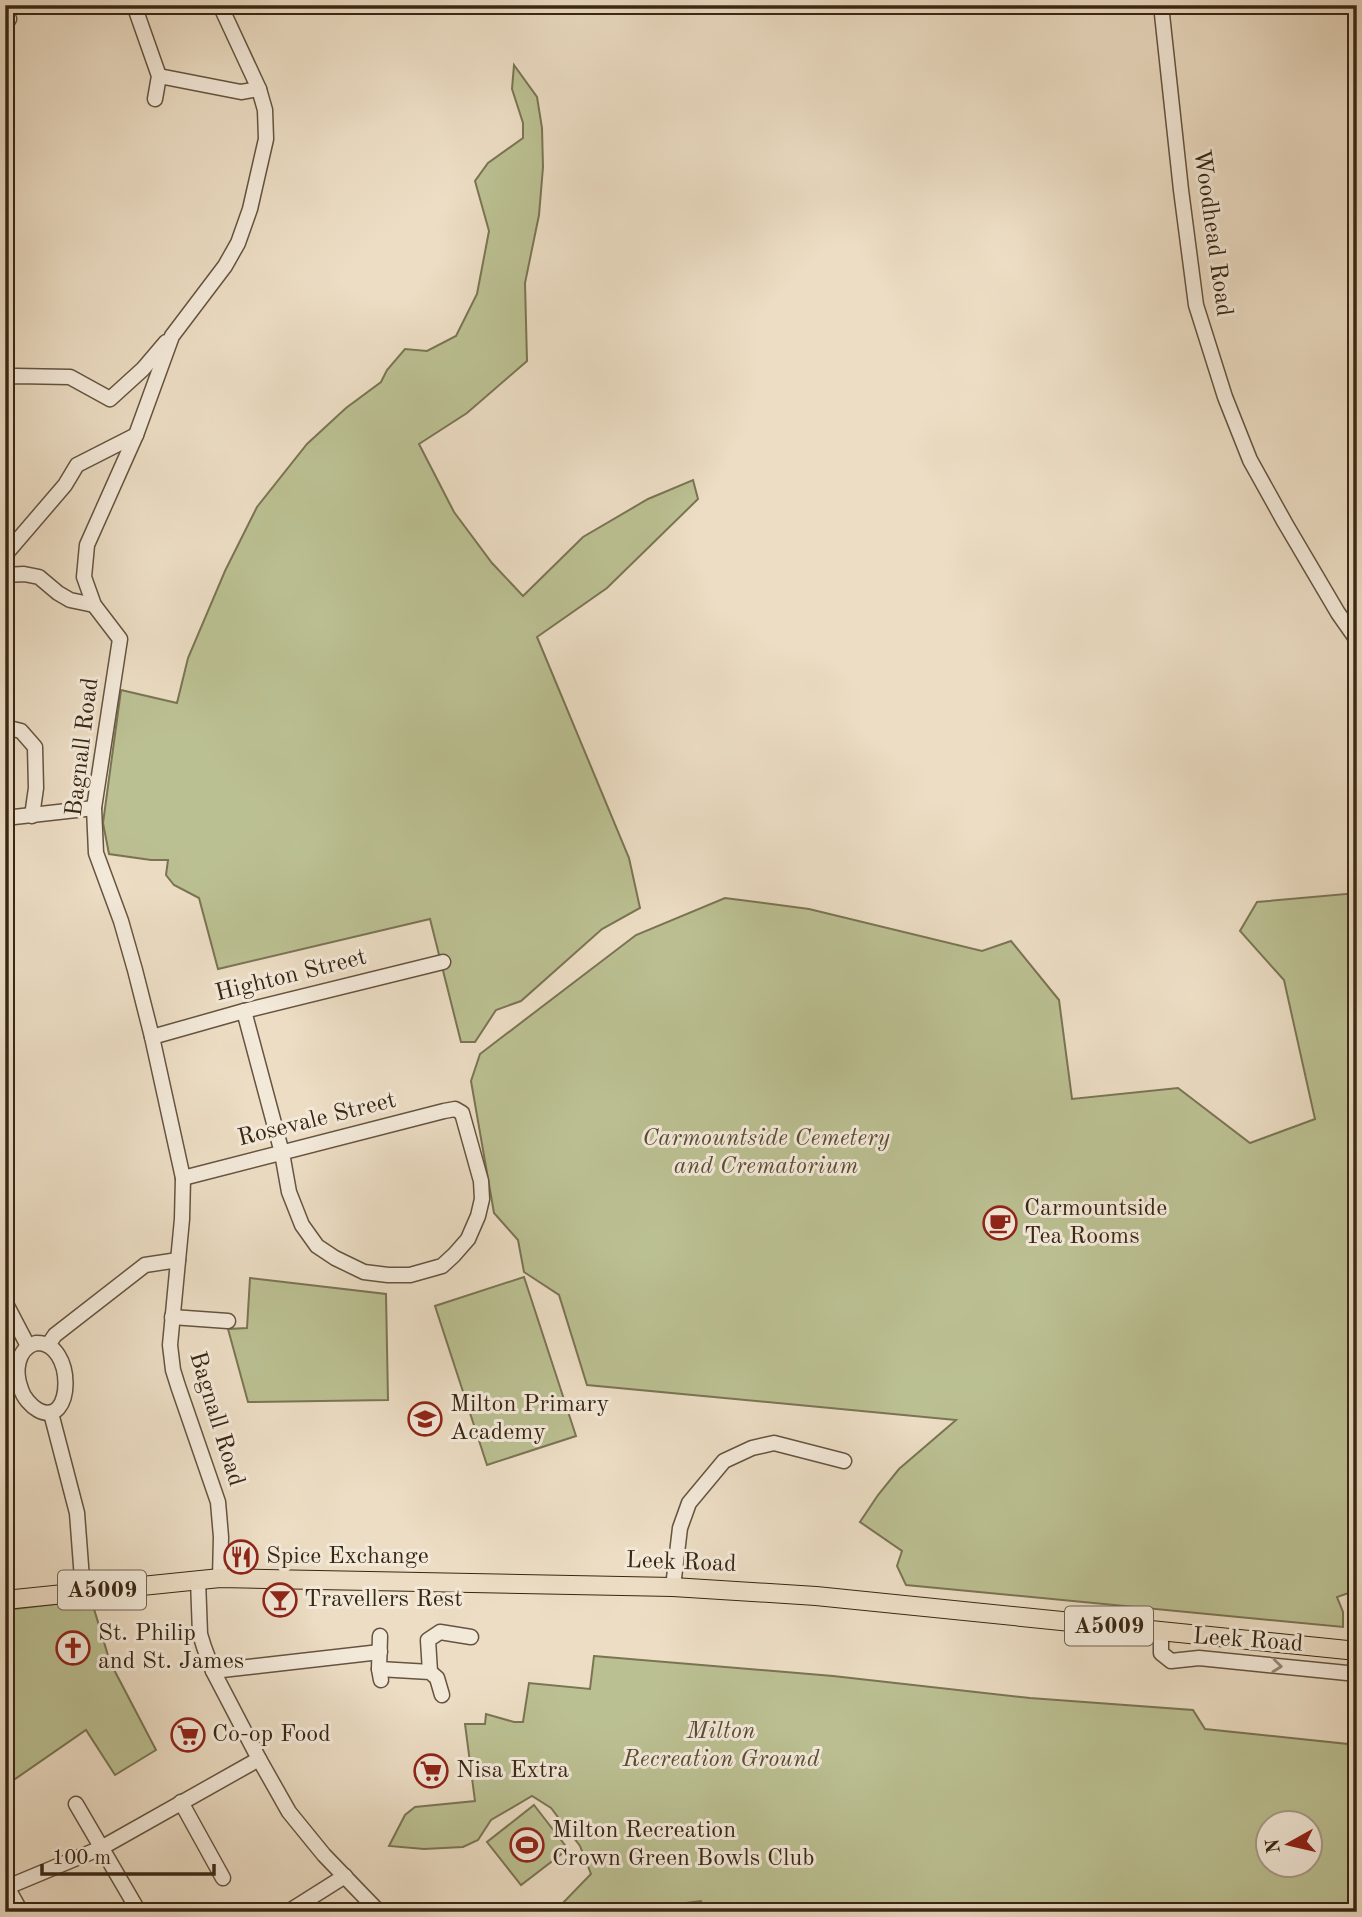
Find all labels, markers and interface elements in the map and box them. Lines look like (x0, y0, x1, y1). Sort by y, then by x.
street label: Woodhead Road (1188, 148, 1236, 318)
street label: Bagnall Road (63, 676, 103, 818)
street label: Highton Street (213, 946, 369, 1006)
street label: Rosevale Street (235, 1089, 399, 1151)
park label: Carmountside Cemetery and Crematorium (642, 1127, 890, 1179)
place label: Carmountside Tea Rooms (1024, 1197, 1167, 1249)
cafe icon: Carmountside Tea Rooms (981, 1204, 1019, 1242)
street label: Bagnall Road (184, 1349, 248, 1489)
place label: Milton Primary Academy (450, 1393, 609, 1445)
school or university icon: Milton Primary Academy (406, 1400, 444, 1438)
restaurant icon: Spice Exchange (222, 1538, 260, 1576)
place label: Spice Exchange (266, 1545, 429, 1569)
street label: Leek Road (625, 1549, 737, 1577)
road number: A5009 (58, 1570, 146, 1610)
bar icon: Travellers Rest (261, 1581, 299, 1619)
place label: Travellers Rest (304, 1588, 463, 1612)
road number: A5009 (1065, 1606, 1153, 1646)
place label: St. Philip and St. James (98, 1622, 244, 1674)
street label: Leek Road (1192, 1625, 1304, 1657)
church icon: St. Philip and St. James (54, 1629, 92, 1667)
one-way arrow (1271, 1658, 1283, 1673)
supermarket icon: Co-op Food (169, 1716, 207, 1754)
park label: Milton Recreation Ground (622, 1720, 820, 1772)
place label: Co-op Food (212, 1723, 331, 1747)
supermarket icon: Nisa Extra (412, 1752, 450, 1790)
place label: Nisa Extra (456, 1759, 569, 1783)
north arrow (1254, 1808, 1324, 1878)
place label: Milton Recreation Crown Green Bowls Club (552, 1819, 815, 1871)
sports icon: Milton Recreation Crown Green Bowls Club (508, 1826, 546, 1864)
scale bar (42, 1833, 214, 1877)
text: N (1264, 1837, 1285, 1855)
text: 100 m (52, 1848, 111, 1869)

